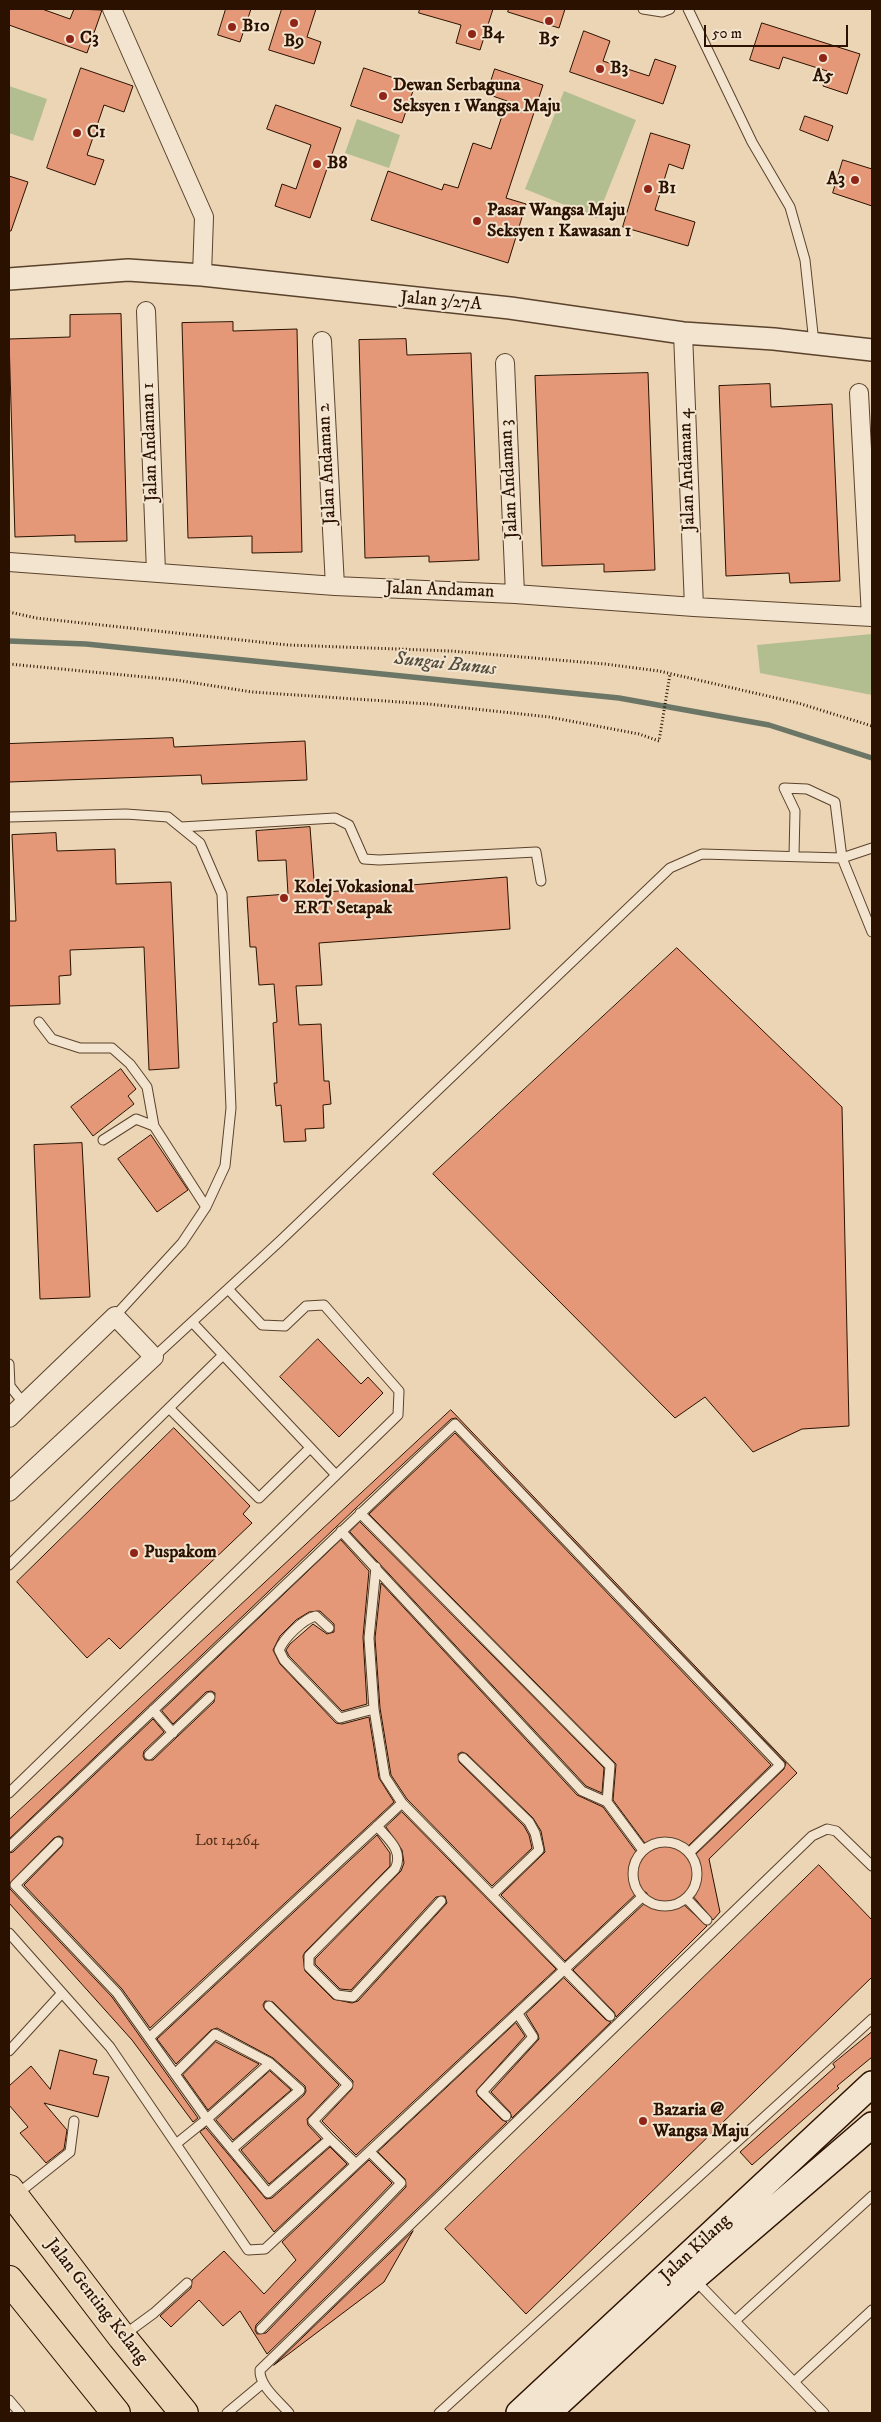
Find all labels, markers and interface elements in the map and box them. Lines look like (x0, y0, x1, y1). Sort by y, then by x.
marker: B5 (543, 15, 555, 27)
scale bar (706, 15, 850, 47)
place label: B10 (242, 16, 270, 38)
marker: B9 (288, 17, 300, 29)
marker: B10 (226, 21, 238, 33)
place label: B4 (482, 23, 504, 45)
text: 50 m (712, 24, 742, 43)
place label: C3 (80, 28, 99, 50)
marker: B4 (466, 28, 478, 40)
place label: B5 (539, 29, 559, 51)
place label: B9 (284, 31, 304, 53)
marker: C3 (64, 33, 76, 45)
marker: A5 (817, 52, 829, 64)
place label: B3 (610, 58, 628, 80)
marker: B3 (594, 63, 606, 75)
place label: A5 (813, 66, 833, 88)
place label: Dewan Serbaguna Seksyen 1 Wangsa Maju (393, 75, 560, 118)
marker: Dewan Serbaguna Seksyen 1 Wangsa Maju (377, 90, 389, 102)
place label: C1 (87, 122, 106, 144)
marker: C1 (71, 127, 83, 139)
place label: B8 (327, 153, 347, 175)
marker: B8 (311, 158, 323, 170)
place label: A3 (827, 169, 845, 191)
marker: A3 (849, 174, 861, 186)
place label: B1 (658, 178, 676, 200)
marker: B1 (642, 183, 654, 195)
place label: Pasar Wangsa Maju Seksyen 1 Kawasan 1 (487, 200, 631, 242)
marker: Pasar Wangsa Maju Seksyen 1 Kawasan 1 (471, 215, 483, 227)
street label: Jalan 3/27A (399, 288, 483, 316)
street label: Jalan Andaman 1 (138, 382, 164, 502)
street label: Jalan Andaman 2 (314, 403, 342, 525)
street label: Jalan Andaman 4 (675, 408, 701, 532)
street label: Jalan Andaman 3 (496, 419, 524, 539)
street label: Jalan Andaman (385, 578, 495, 604)
water label: Sungai Bunus (393, 648, 497, 682)
place label: Kolej Vokasional ERT Setapak (294, 877, 414, 920)
marker: Kolej Vokasional ERT Setapak (278, 892, 290, 904)
place label: Puspakom (144, 1542, 217, 1564)
marker: Puspakom (128, 1547, 140, 1559)
house number: Lot 14264 (195, 1833, 259, 1851)
place label: Bazaria @ Wangsa Maju (653, 2100, 749, 2142)
marker: Bazaria @ Wangsa Maju (637, 2115, 649, 2127)
street label: Jalan Kilang (656, 2211, 736, 2287)
street label: Jalan Genting Kelang (40, 2235, 152, 2369)

